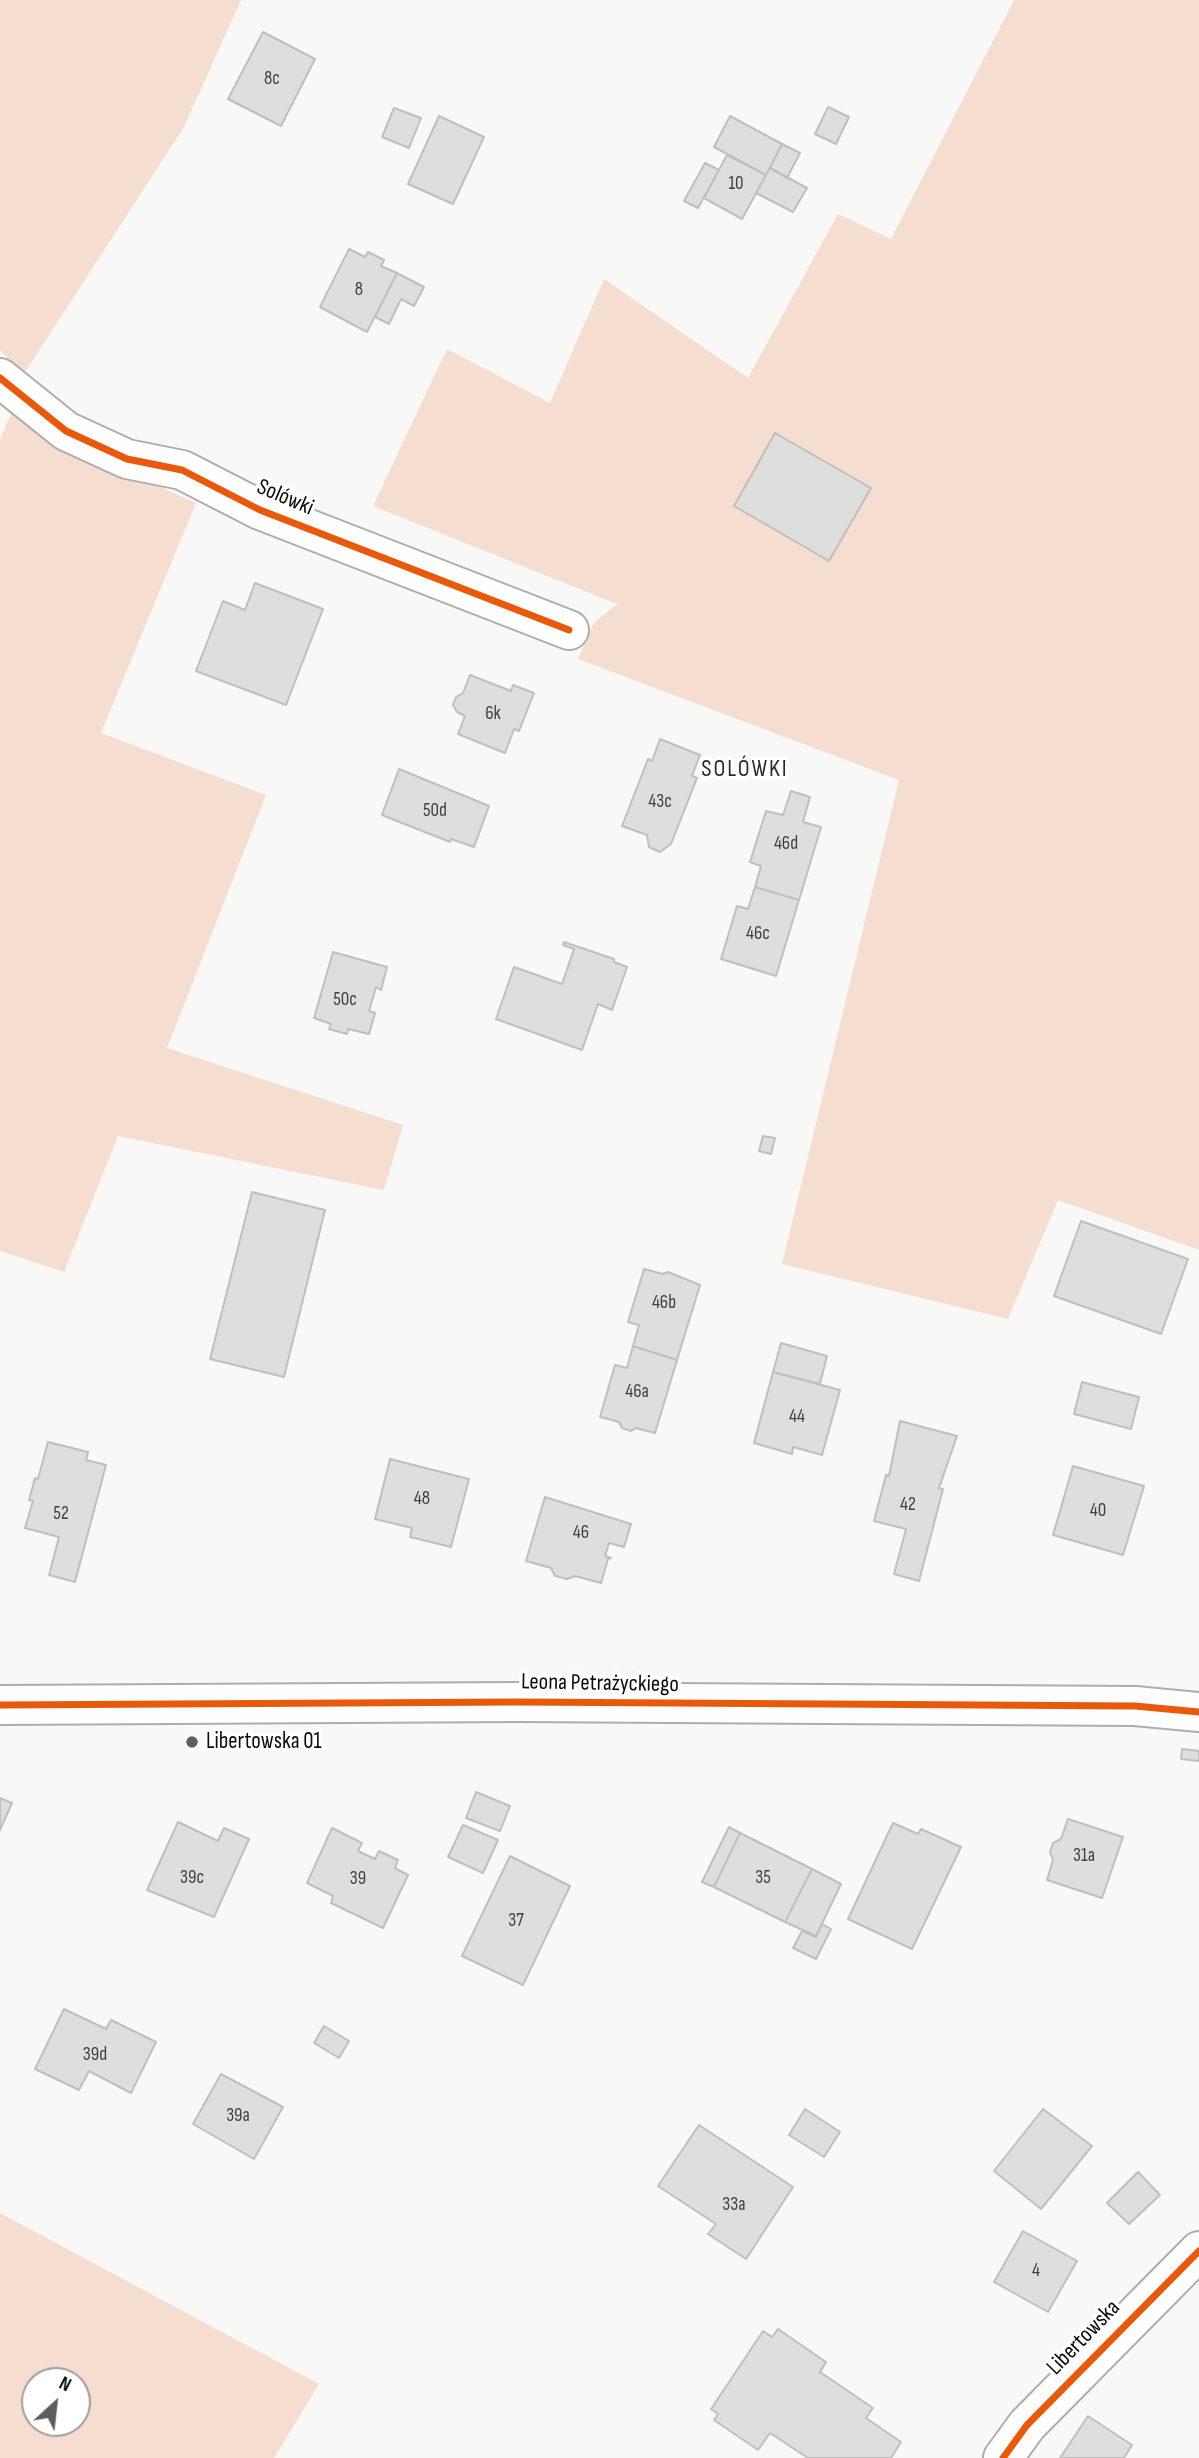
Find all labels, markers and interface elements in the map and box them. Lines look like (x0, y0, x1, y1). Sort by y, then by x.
house number: 8c (264, 68, 280, 90)
house number: 10 (728, 173, 744, 195)
house number: 8 (355, 279, 363, 301)
street label: Solówki (252, 474, 318, 522)
house number: 6k (485, 703, 501, 725)
district label: SOLÓWKI (702, 756, 788, 784)
house number: 43c (648, 791, 672, 813)
house number: 50d (423, 800, 447, 822)
house number: 46d (774, 833, 798, 855)
house number: 46c (746, 923, 770, 945)
house number: 50c (333, 989, 357, 1011)
house number: 46b (652, 1292, 676, 1314)
house number: 46a (625, 1381, 649, 1403)
house number: 44 (789, 1406, 805, 1428)
house number: 48 (414, 1488, 430, 1510)
house number: 42 (900, 1494, 916, 1516)
house number: 40 (1090, 1500, 1106, 1522)
house number: 52 (53, 1503, 69, 1525)
house number: 46 (573, 1522, 589, 1544)
street label: Leona Petrażyckiego (521, 1669, 679, 1699)
place label: Libertowska 01 (206, 1728, 322, 1756)
marker: Libertowska 01 (184, 1734, 200, 1750)
house number: 31a (1073, 1845, 1095, 1867)
house number: 39c (180, 1867, 204, 1889)
house number: 35 (755, 1867, 771, 1889)
house number: 39 (350, 1868, 366, 1890)
house number: 37 (508, 1910, 524, 1932)
house number: 39d (83, 2044, 107, 2066)
house number: 39a (226, 2105, 250, 2127)
house number: 33a (722, 2194, 746, 2216)
house number: 4 (1032, 2260, 1040, 2282)
street label: Libertowska (1042, 2295, 1126, 2381)
north arrow (21, 2367, 91, 2437)
text: N (55, 2372, 75, 2397)

